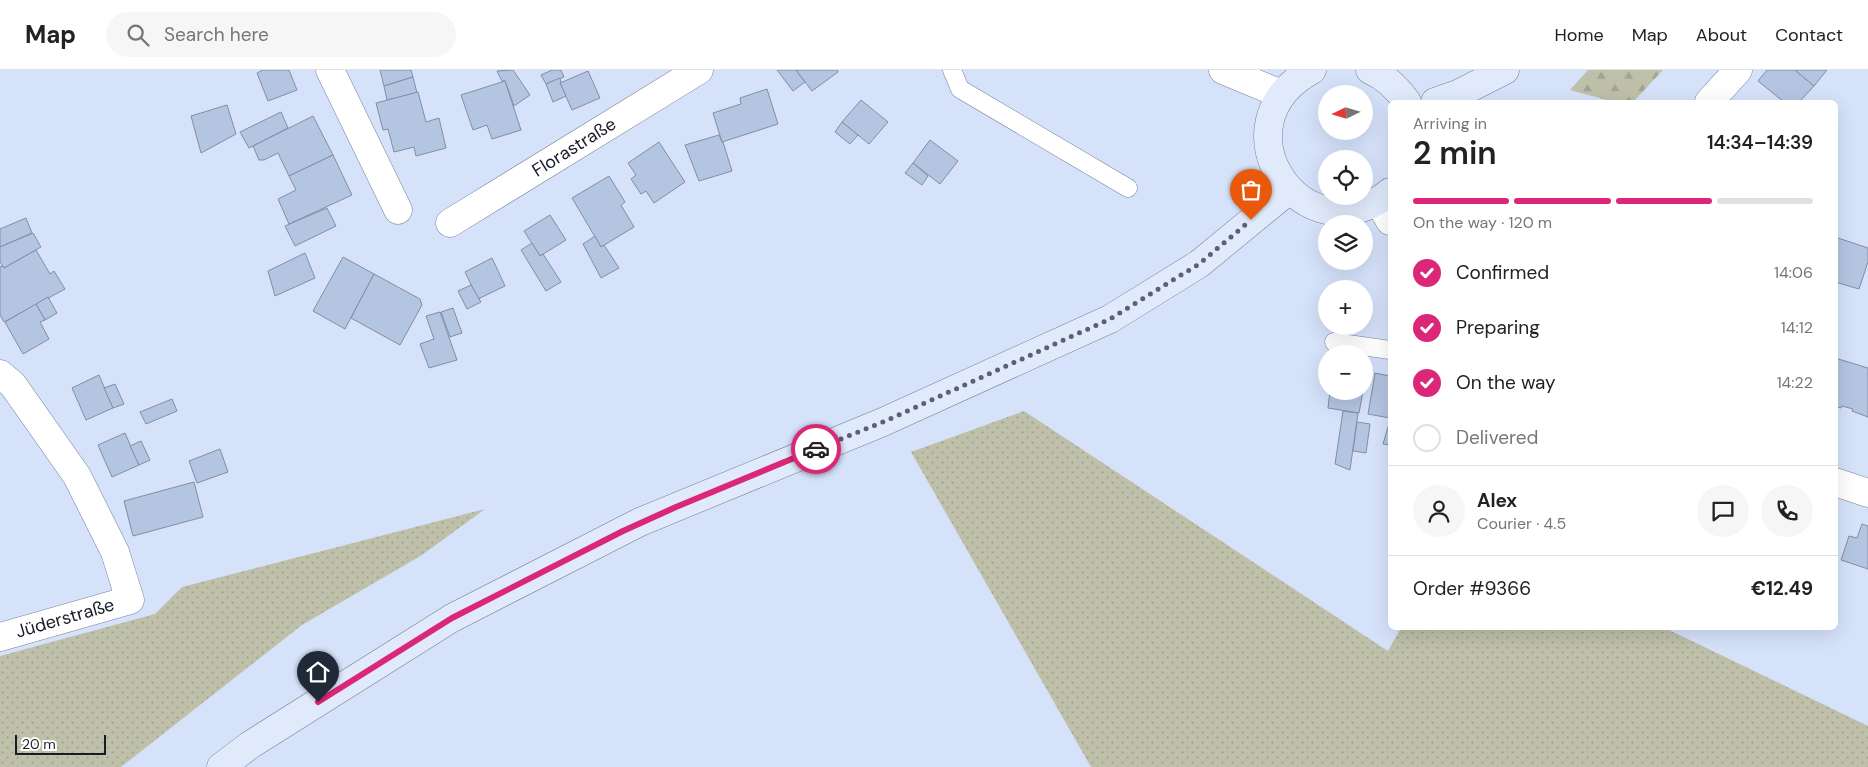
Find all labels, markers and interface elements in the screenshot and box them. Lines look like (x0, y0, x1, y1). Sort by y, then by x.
search box (106, 12, 456, 57)
text: Map (25, 19, 76, 50)
icon: search (124, 21, 152, 49)
text: Search here (164, 22, 269, 47)
text: Home (1554, 23, 1604, 47)
text: Map (1632, 23, 1668, 47)
text: About (1696, 23, 1747, 47)
text: Contact (1775, 23, 1843, 47)
north arrow (1318, 85, 1372, 140)
map controls (1318, 85, 1373, 400)
street label: Florastraße (527, 112, 621, 182)
text: Arriving in (1413, 113, 1487, 134)
text: 14:34–14:39 (1707, 130, 1813, 155)
text: 2 min (1413, 132, 1497, 174)
button: locate (1318, 150, 1373, 205)
pin (1230, 169, 1272, 220)
icon: bag (1237, 176, 1265, 204)
text: On the way · 120 m (1413, 212, 1552, 233)
button: layers (1318, 215, 1373, 270)
icon: check (1413, 259, 1441, 287)
text: Confirmed (1456, 260, 1549, 285)
text: 14:06 (1774, 262, 1813, 283)
button: + (1318, 280, 1373, 335)
icon: check (1413, 314, 1441, 342)
text: Preparing (1456, 315, 1540, 340)
text: 14:12 (1781, 317, 1813, 338)
button: − (1318, 345, 1373, 400)
icon: check (1413, 369, 1441, 397)
text: On the way (1456, 370, 1556, 395)
text: 14:22 (1777, 372, 1813, 393)
courier (791, 424, 841, 474)
text: Delivered (1456, 425, 1538, 450)
icon: car (802, 435, 830, 463)
button: person (1413, 485, 1465, 537)
button: chat (1697, 485, 1749, 537)
button: phone (1761, 485, 1813, 537)
text: Alex (1477, 488, 1517, 513)
text: Courier · 4.5 (1477, 513, 1566, 534)
text: Order #9366 (1413, 576, 1531, 601)
text: €12.49 (1751, 576, 1813, 601)
street label: Jüderstraße (13, 592, 117, 644)
pin (297, 651, 339, 702)
icon: home (304, 658, 332, 686)
scale bar (15, 732, 106, 755)
text: 20 m (22, 735, 56, 753)

